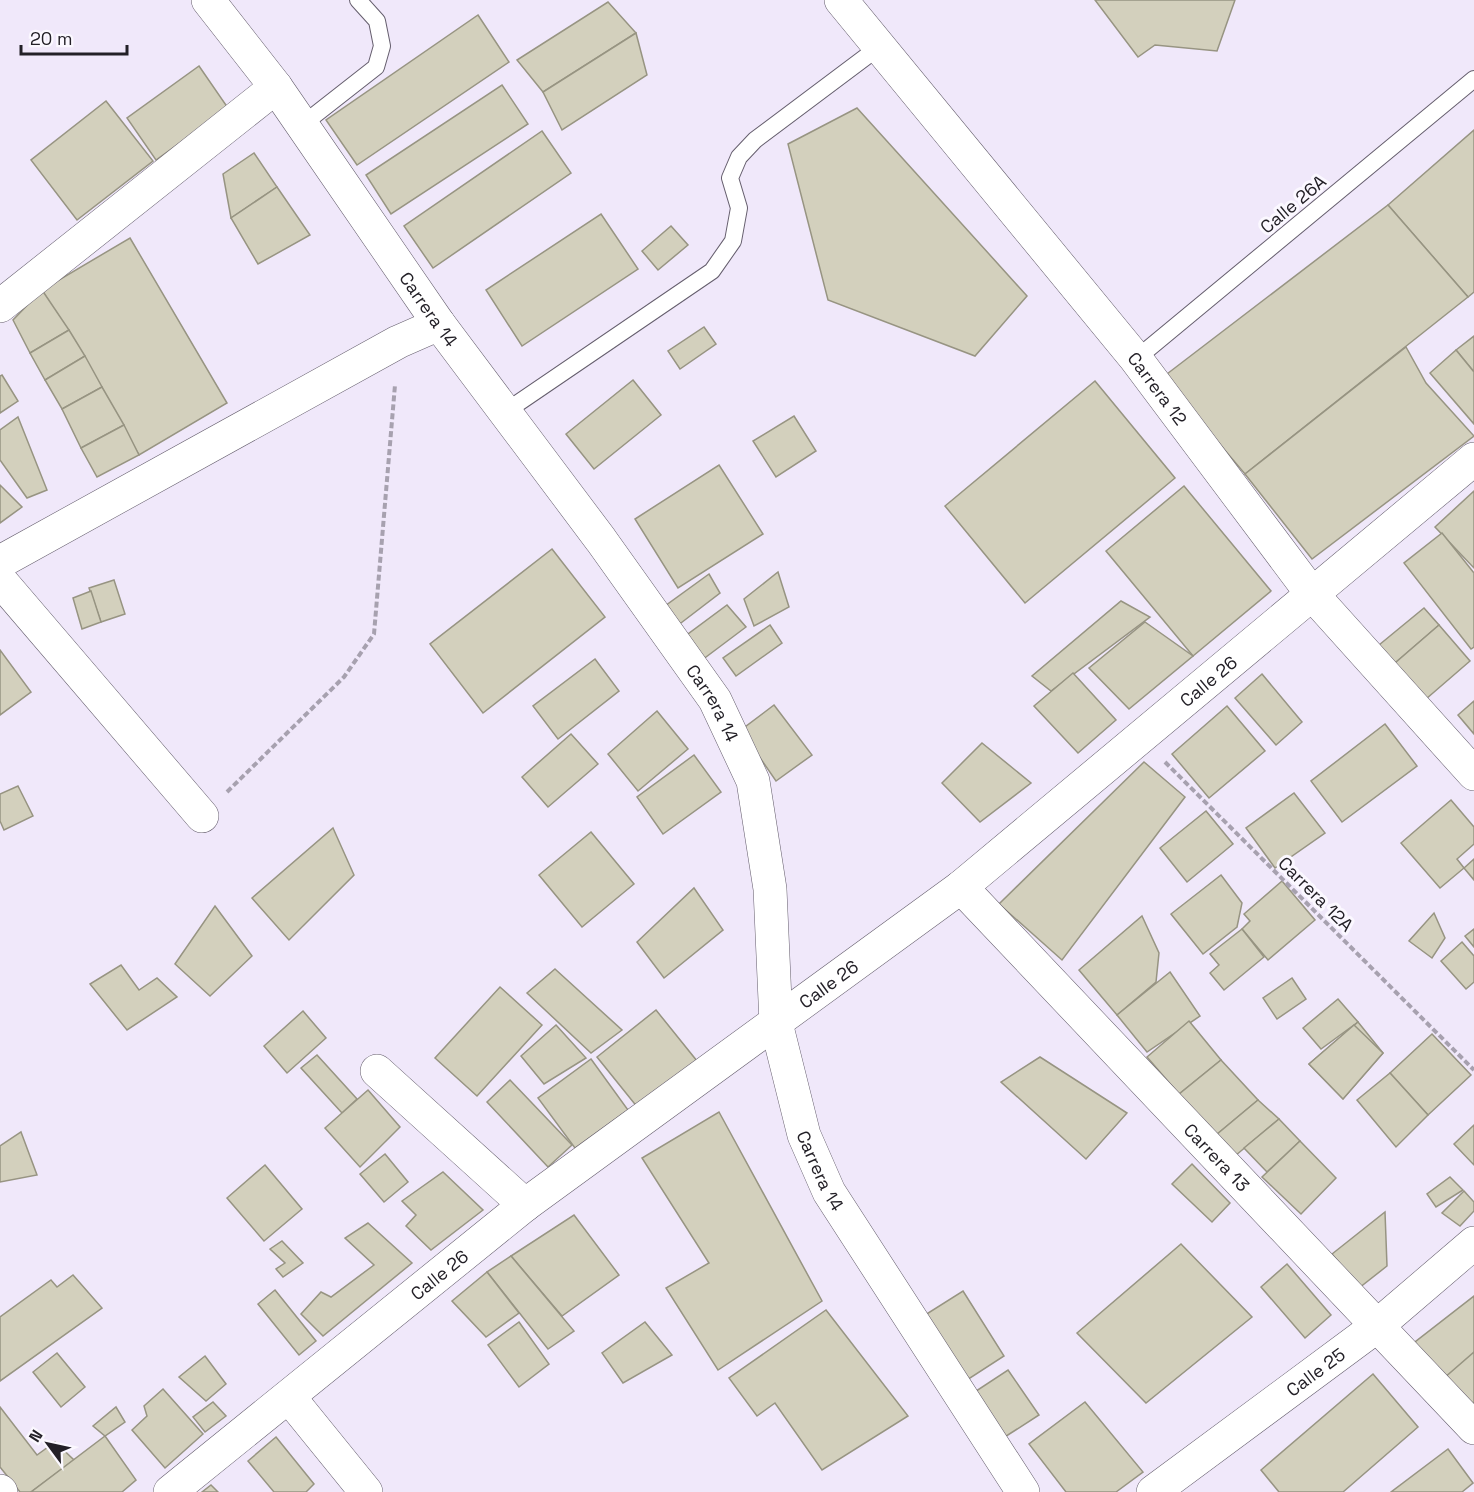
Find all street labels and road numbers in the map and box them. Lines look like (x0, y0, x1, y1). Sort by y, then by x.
street label: Calle 26A (1255, 170, 1331, 238)
street label: Carrera 14 (395, 267, 463, 351)
street label: Carrera 12 (1123, 347, 1193, 429)
street label: Calle 26 (1175, 650, 1242, 711)
street label: Carrera 14 (682, 659, 744, 745)
street label: Carrera 12A (1274, 852, 1358, 936)
street label: Calle 26 (794, 954, 863, 1013)
street label: Carrera 13 (1179, 1118, 1255, 1196)
street label: Carrera 14 (792, 1127, 849, 1215)
street label: Calle 26 (405, 1244, 473, 1305)
street label: Calle 25 (1281, 1342, 1349, 1401)

